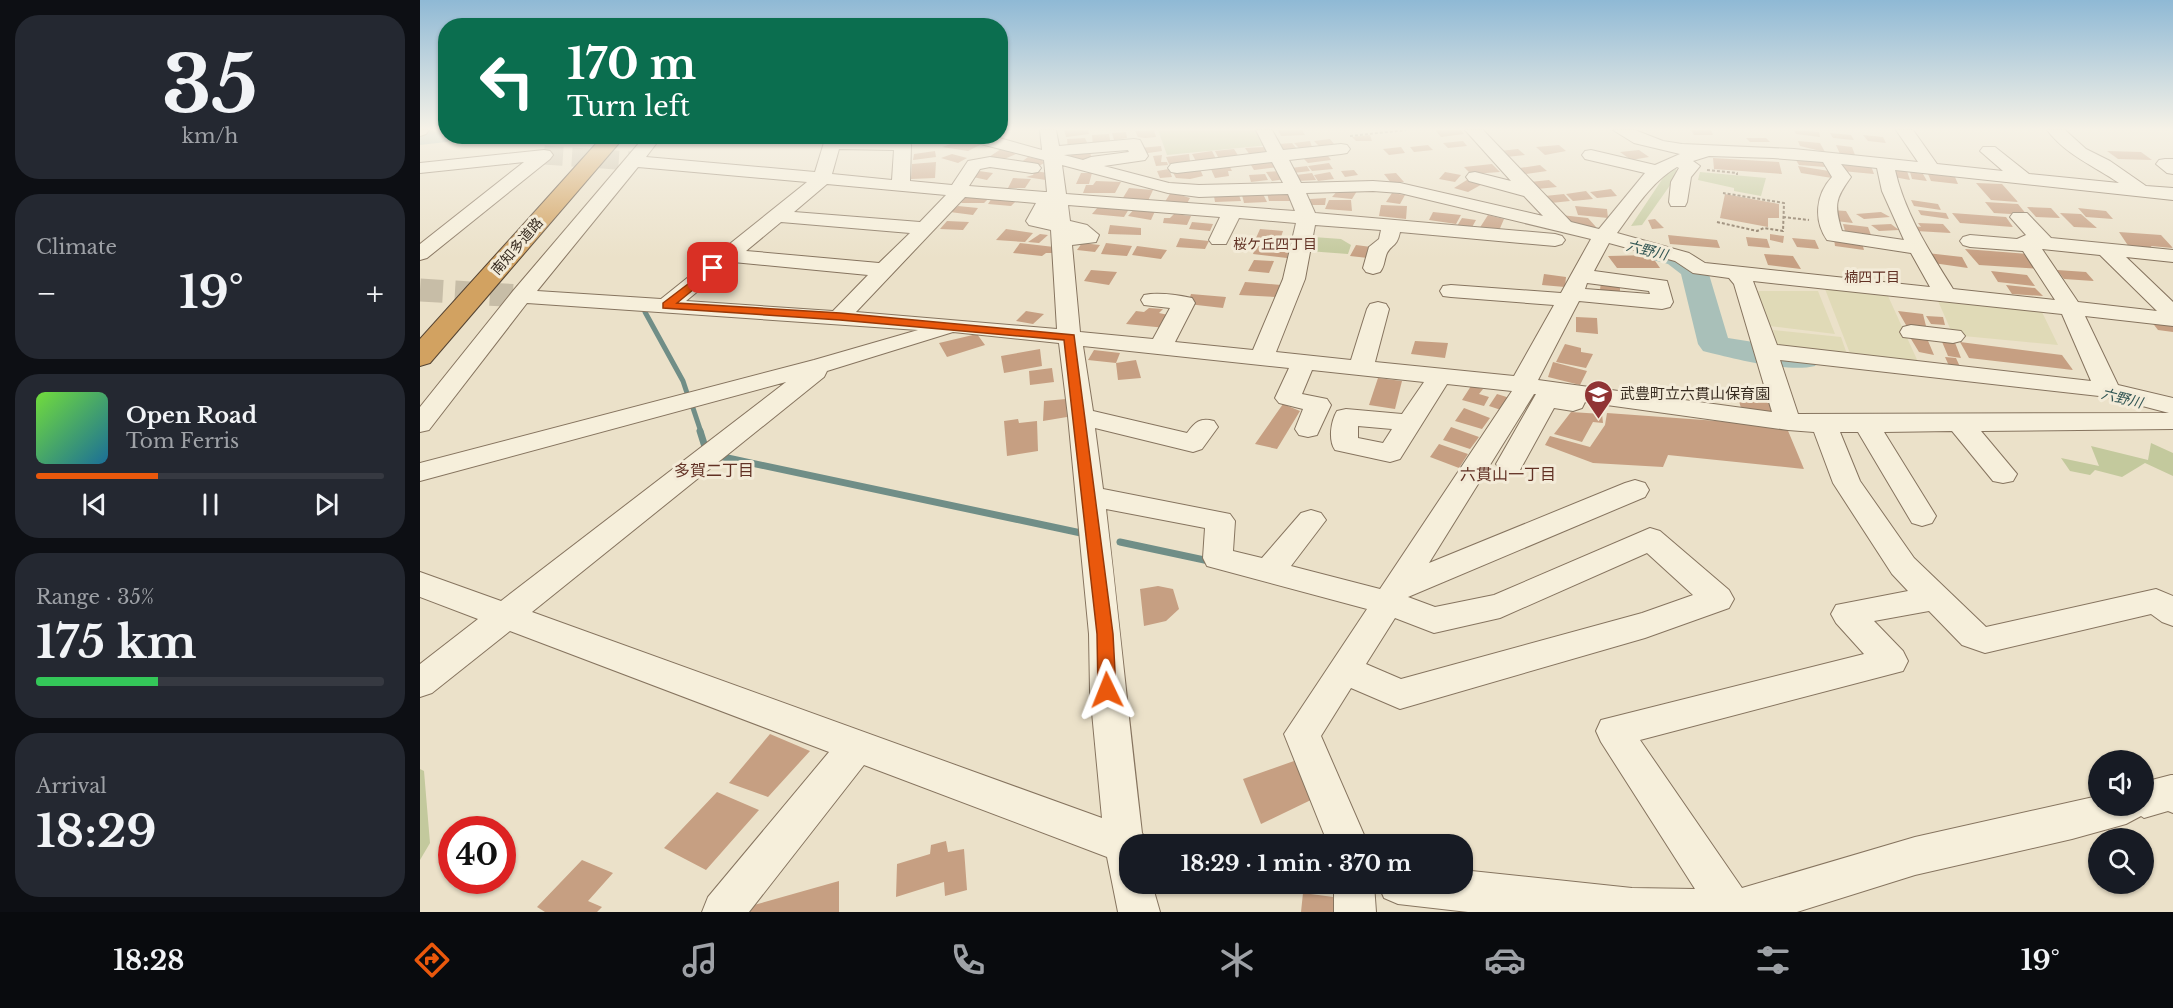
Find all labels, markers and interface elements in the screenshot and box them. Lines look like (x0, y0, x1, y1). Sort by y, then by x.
text: 35 (162, 36, 258, 133)
text: 170 m (567, 38, 696, 90)
icon: left (468, 42, 546, 120)
text: Turn left (567, 90, 690, 123)
text: km/h (182, 124, 238, 148)
street label: 南知多道路 (487, 214, 547, 278)
text: Climate (36, 235, 117, 259)
district label: 桜ケ丘四丁目 (1233, 235, 1317, 253)
water label: 六野川 (1624, 236, 1671, 264)
pin (687, 242, 738, 293)
icon: arrive (696, 251, 729, 284)
text: 19° (179, 264, 244, 320)
district label: 楠四丁目 (1844, 268, 1900, 286)
text: − (36, 273, 57, 314)
text: + (366, 273, 384, 314)
school or university icon: 武豊町立六貫山保育園 (1583, 378, 1615, 420)
place label: 武豊町立六貫山保育園 (1620, 384, 1770, 403)
water label: 六野川 (2099, 384, 2146, 412)
text: Open Road (126, 402, 257, 429)
text: Tom Ferris (126, 429, 239, 453)
district label: 多賀二丁目 (674, 460, 754, 480)
district label: 六貫山一丁目 (1460, 464, 1556, 484)
icon: previous (78, 488, 111, 521)
icon: pause (194, 488, 227, 521)
icon: next (310, 488, 343, 521)
text: Range · 35% (36, 585, 154, 609)
text: 175 km (36, 614, 197, 670)
position arrow (1075, 658, 1139, 722)
map controls (2088, 750, 2154, 894)
button: sound (2088, 750, 2154, 816)
text: Arrival (36, 774, 107, 798)
text: 18:29 (36, 803, 157, 859)
speed limit sign: 40 (438, 816, 516, 894)
button: search (2088, 828, 2154, 894)
text: 18:29 · 1 min · 370 m (1181, 850, 1411, 877)
icon: directions (411, 939, 453, 981)
icon: music (679, 939, 721, 981)
icon: phone (947, 939, 989, 981)
icon: climate (1216, 939, 1258, 981)
icon: car (1484, 939, 1526, 981)
icon: filters (1752, 939, 1794, 981)
text: 18:28 (113, 944, 184, 977)
text: 19° (2021, 944, 2060, 977)

